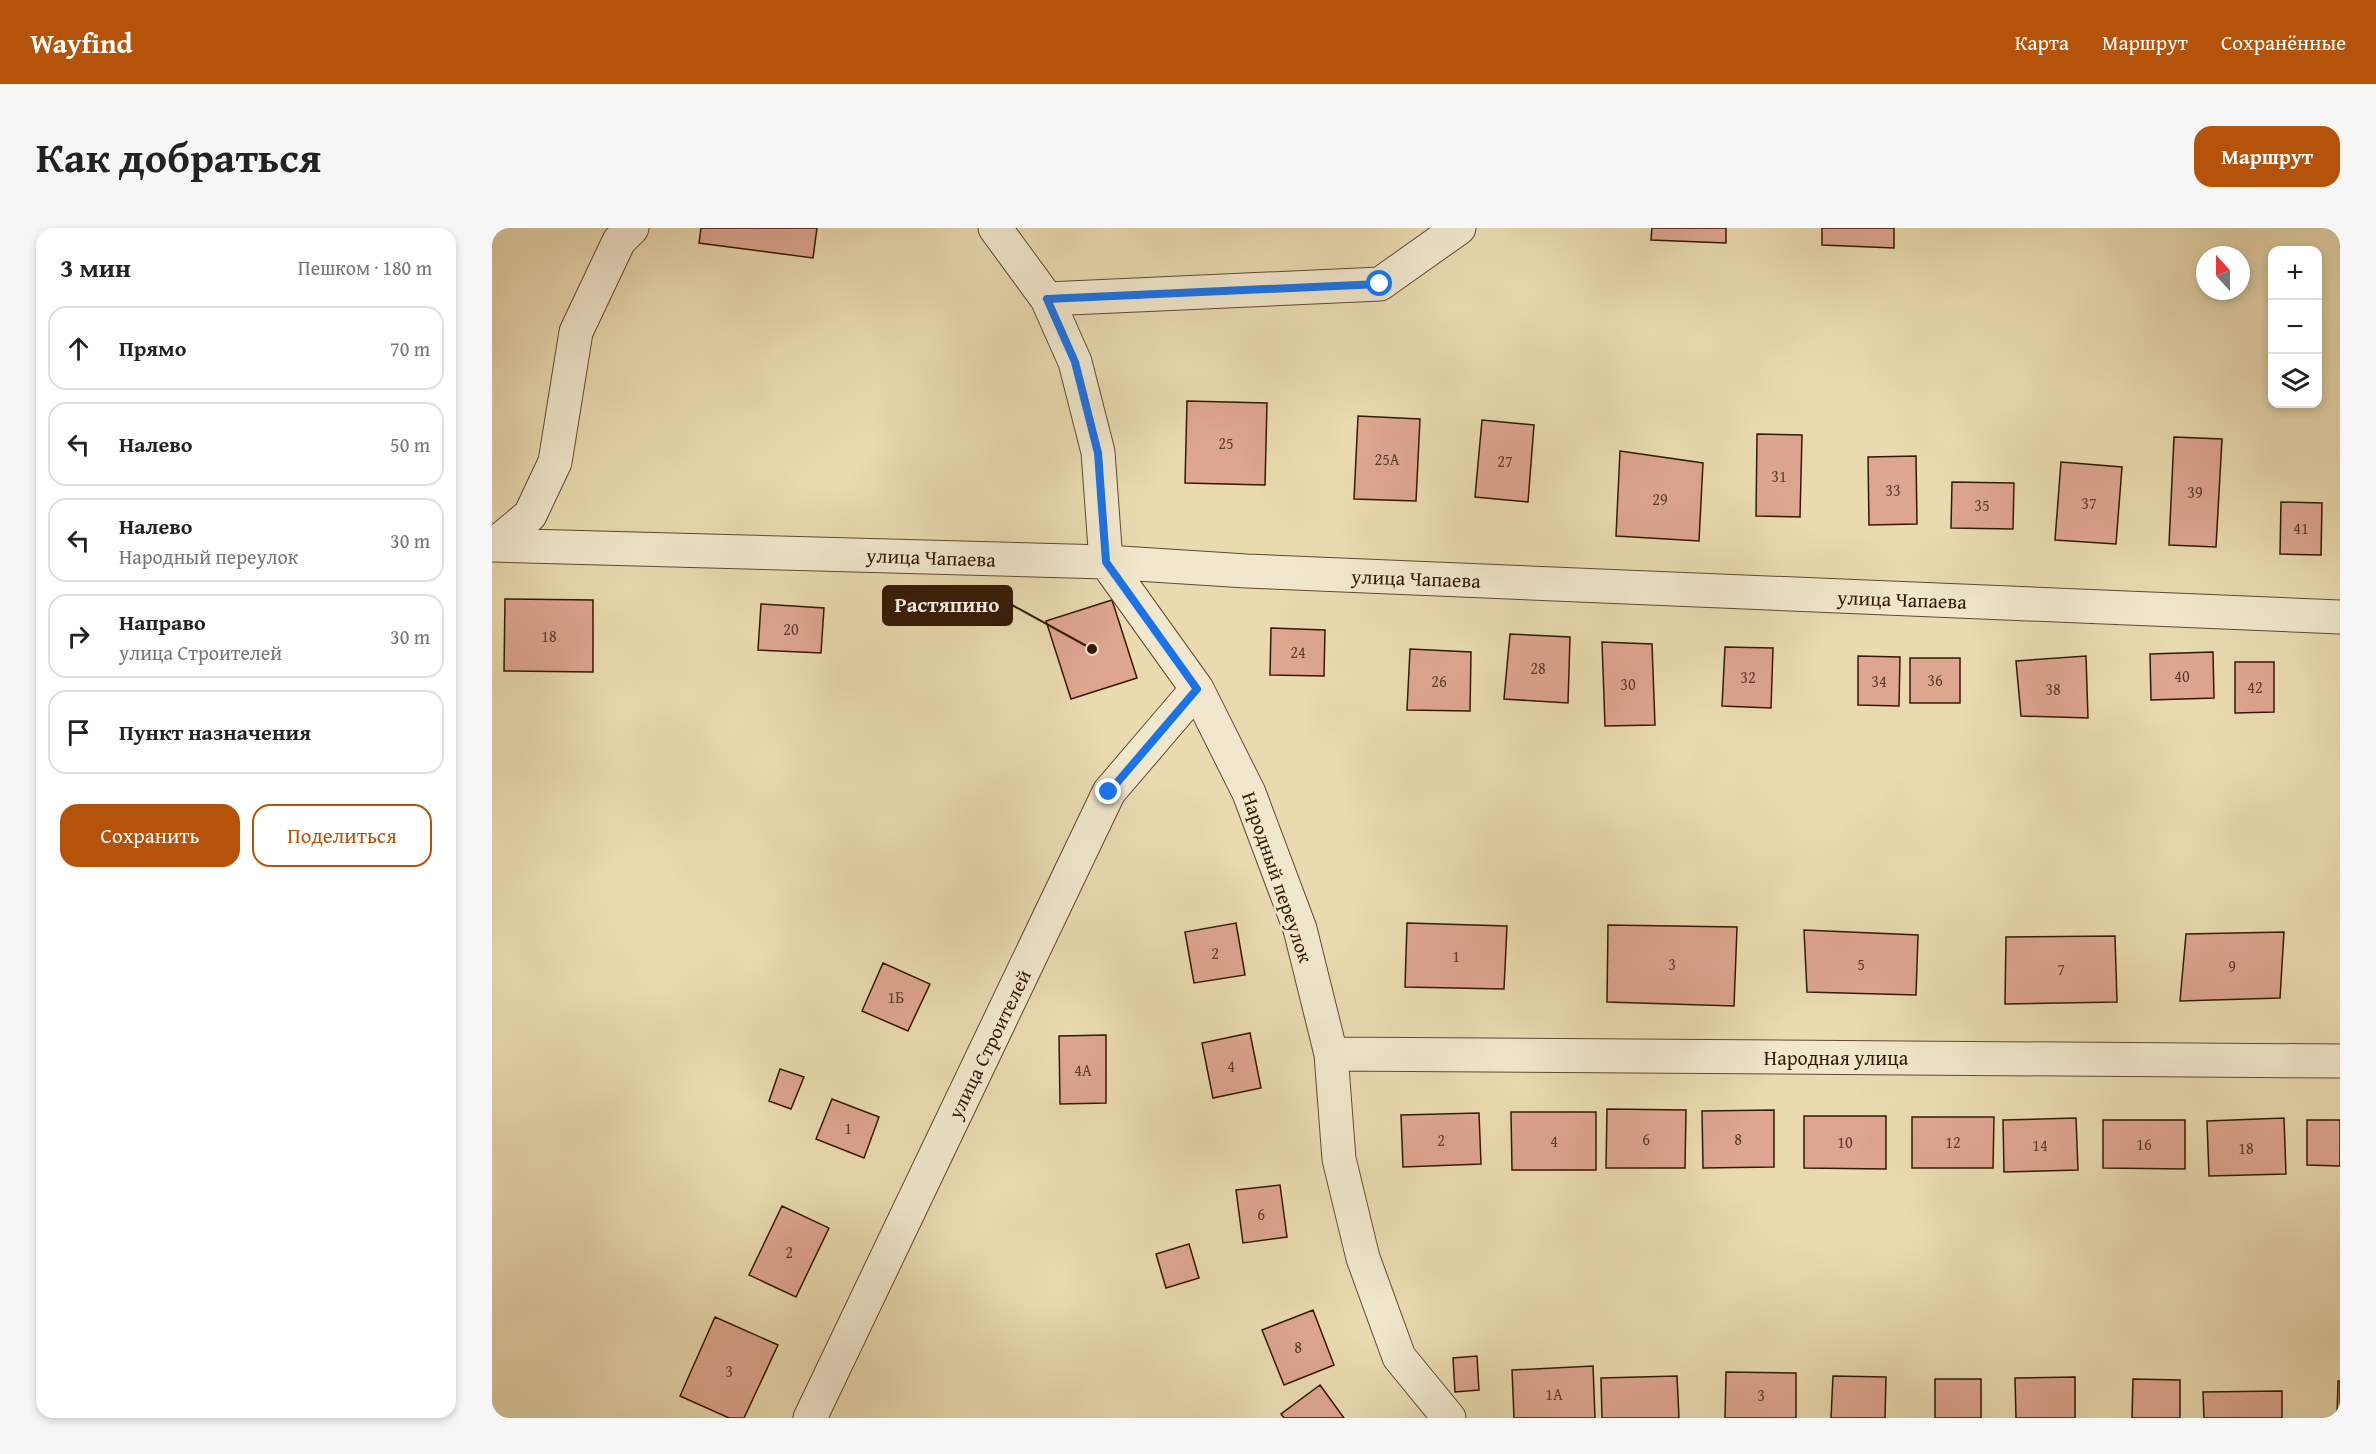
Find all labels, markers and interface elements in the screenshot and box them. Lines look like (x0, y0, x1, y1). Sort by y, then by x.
text: Wayfind (30, 22, 132, 63)
text: Карта (2015, 27, 2069, 58)
text: Маршрут (2102, 27, 2188, 58)
text: Сохранённые (2221, 27, 2346, 58)
text: Как добраться (36, 126, 321, 187)
button: Маршрут (2194, 126, 2340, 187)
north arrow (2196, 246, 2250, 300)
map controls (2268, 246, 2322, 408)
button: + (2268, 246, 2322, 300)
text: 3 мин (60, 248, 131, 287)
text: Пешком · 180 m (298, 253, 432, 282)
route start (1366, 270, 1392, 296)
button: − (2268, 300, 2322, 354)
icon: ahead (62, 332, 95, 365)
text: Прямо (119, 332, 186, 364)
text: 70 m (390, 334, 430, 363)
button: layers (2268, 354, 2322, 408)
icon: left (62, 428, 95, 461)
text: Налево (119, 428, 192, 460)
text: 50 m (390, 430, 430, 459)
house number: 25 (1218, 431, 1234, 455)
house number: 25А (1374, 447, 1400, 471)
house number: 27 (1497, 449, 1513, 473)
house number: 31 (1771, 464, 1787, 488)
house number: 33 (1885, 478, 1901, 502)
house number: 39 (2187, 480, 2203, 504)
house number: 29 (1652, 487, 1668, 511)
house number: 37 (2081, 491, 2097, 515)
house number: 35 (1974, 493, 1990, 517)
text: Налево (119, 510, 192, 542)
house number: 41 (2293, 516, 2309, 540)
icon: left (62, 524, 95, 557)
text: 30 m (390, 526, 430, 555)
street label: улица Чапаева (865, 540, 997, 574)
text: Народный переулок (119, 542, 298, 571)
street label: улица Чапаева (1350, 561, 1482, 595)
street label: улица Чапаева (1836, 582, 1968, 616)
callout: Растяпино (883, 586, 1012, 625)
text: Растяпино (895, 589, 999, 620)
text: Направо (119, 606, 206, 638)
house number: 20 (783, 617, 799, 641)
icon: right (62, 620, 95, 653)
text: 30 m (390, 622, 430, 651)
house number: 18 (541, 624, 557, 648)
text: улица Строителей (119, 638, 282, 667)
house number: 24 (1290, 640, 1306, 664)
house number: 28 (1530, 656, 1546, 680)
house number: 40 (2174, 664, 2190, 688)
house number: 32 (1740, 665, 1756, 689)
house number: 36 (1927, 668, 1943, 692)
house number: 26 (1431, 669, 1447, 693)
house number: 34 (1871, 669, 1887, 693)
house number: 30 (1620, 672, 1636, 696)
house number: 42 (2247, 675, 2263, 699)
house number: 38 (2045, 677, 2061, 701)
icon: arrive (62, 716, 95, 749)
text: Пункт назначения (119, 716, 311, 748)
route end (1095, 778, 1121, 804)
street label: Народный переулок (1235, 788, 1321, 967)
button: Сохранить (60, 804, 240, 867)
button: Поделиться (252, 804, 432, 867)
house number: 2 (1211, 941, 1219, 965)
house number: 1 (1452, 944, 1460, 968)
house number: 3 (1668, 952, 1676, 976)
house number: 5 (1857, 952, 1865, 976)
house number: 9 (2228, 954, 2236, 978)
house number: 7 (2057, 957, 2065, 981)
street label: улица Строителей (940, 964, 1038, 1125)
house number: 1Б (888, 985, 904, 1009)
street label: Народная улица (1764, 1043, 1909, 1072)
house number: 4 (1227, 1054, 1235, 1078)
house number: 4А (1074, 1058, 1092, 1082)
house number: 1 (844, 1116, 852, 1140)
house number: 6 (1642, 1127, 1650, 1151)
house number: 8 (1734, 1127, 1742, 1151)
house number: 2 (1437, 1128, 1445, 1152)
house number: 4 (1550, 1129, 1558, 1153)
house number: 10 (1837, 1130, 1853, 1154)
house number: 12 (1945, 1130, 1961, 1154)
house number: 16 (2136, 1132, 2152, 1156)
house number: 14 (2032, 1133, 2048, 1157)
house number: 18 (2238, 1136, 2254, 1160)
house number: 6 (1257, 1202, 1265, 1226)
house number: 2 (785, 1240, 793, 1264)
house number: 8 (1294, 1335, 1302, 1359)
house number: 3 (725, 1359, 733, 1383)
house number: 1А (1545, 1382, 1563, 1406)
house number: 3 (1757, 1383, 1765, 1407)

